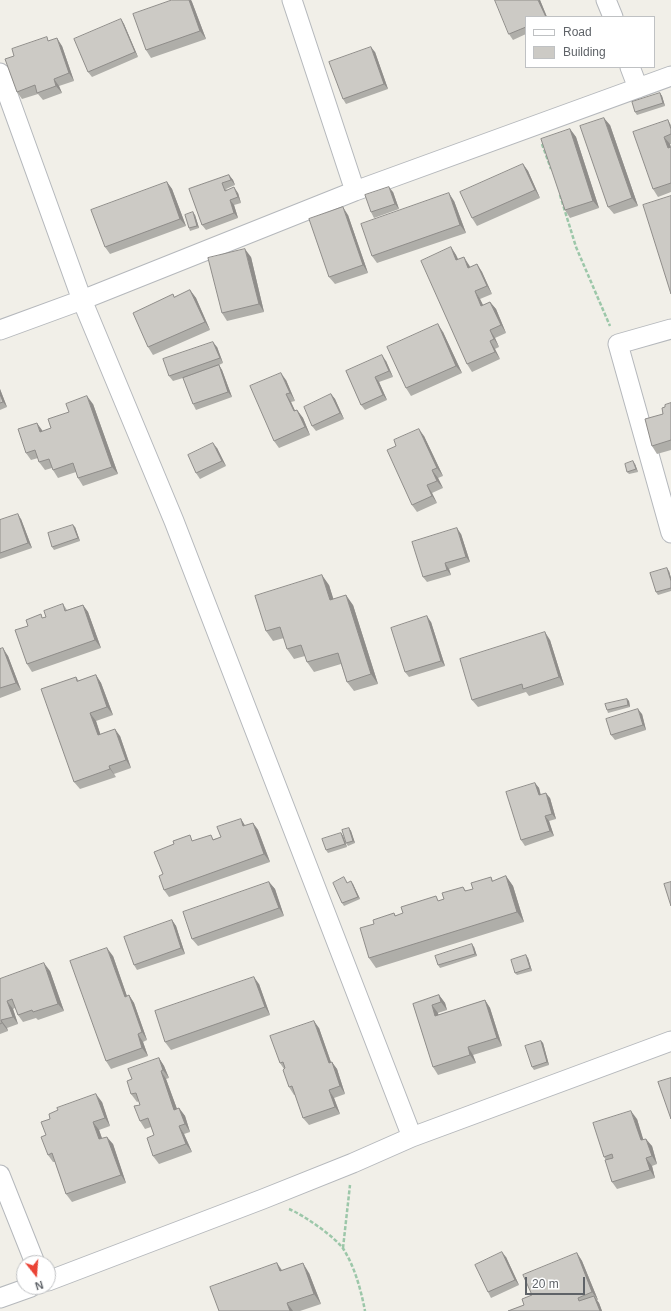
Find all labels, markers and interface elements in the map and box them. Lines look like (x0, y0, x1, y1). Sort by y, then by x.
legend (525, 16, 655, 68)
text: Road (563, 25, 592, 39)
text: Building (563, 45, 606, 59)
north arrow (16, 1255, 56, 1295)
scale bar (527, 1269, 587, 1295)
text: 20 m (532, 1277, 559, 1291)
text: N (34, 1279, 45, 1292)

